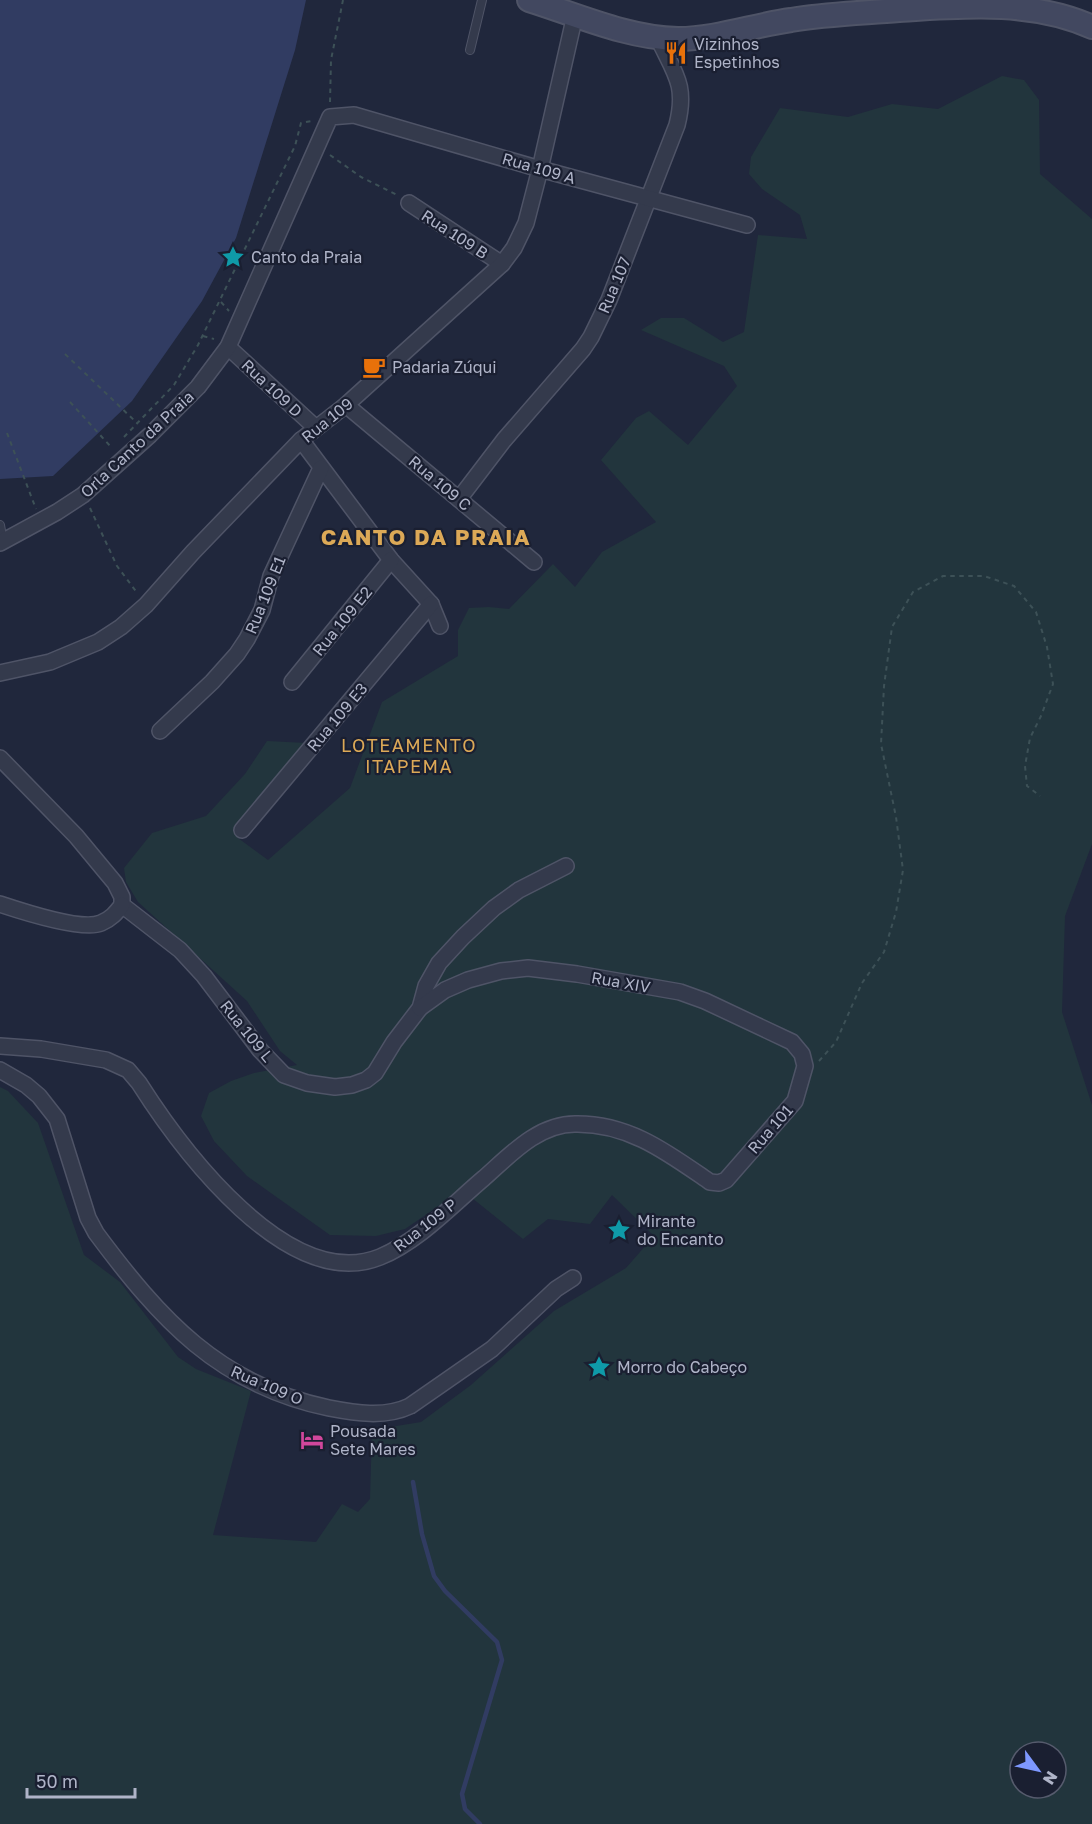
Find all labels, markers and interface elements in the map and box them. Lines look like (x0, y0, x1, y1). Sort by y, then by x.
place label: Vizinhos Espetinhos (694, 34, 780, 72)
restaurant icon: Vizinhos Espetinhos (663, 40, 689, 66)
street label: Rua 109 A (500, 148, 578, 188)
street label: Rua 109 B (418, 205, 492, 263)
place icon: Canto da Praia (220, 244, 246, 270)
place label: Canto da Praia (251, 247, 362, 267)
street label: Rua 107 (593, 254, 635, 316)
cafe icon: Padaria Zúqui (361, 354, 387, 380)
street label: Rua 109 D (237, 355, 307, 421)
place label: Padaria Zúqui (392, 357, 497, 377)
street label: Orla Canto da Praia (76, 386, 198, 502)
street label: Rua 109 (297, 393, 357, 447)
street label: Rua 109 C (405, 451, 475, 515)
district label: CANTO DA PRAIA (321, 523, 531, 550)
street label: Rua 109 E1 (240, 553, 290, 637)
street label: Rua 109 E2 (308, 582, 376, 660)
street label: Rua 109 E3 (302, 678, 372, 756)
district label: LOTEAMENTO ITAPEMA (341, 734, 477, 777)
street label: Rua XIV (590, 967, 652, 997)
street label: Rua 109 L (216, 996, 278, 1066)
street label: Rua 101 (743, 1100, 797, 1158)
street label: Rua 109 P (389, 1194, 461, 1256)
place label: Mirante do Encanto (637, 1211, 723, 1249)
place icon: Mirante do Encanto (606, 1217, 632, 1243)
place icon: Morro do Cabeço (586, 1354, 612, 1380)
place label: Morro do Cabeço (617, 1357, 747, 1377)
street label: Rua 109 O (228, 1361, 306, 1409)
place label: Pousada Sete Mares (330, 1421, 416, 1459)
hotel icon: Pousada Sete Mares (299, 1427, 325, 1453)
north arrow (1008, 1740, 1068, 1800)
scale bar (27, 1761, 135, 1799)
text: N (1039, 1768, 1062, 1789)
text: 50 m (36, 1770, 78, 1792)

